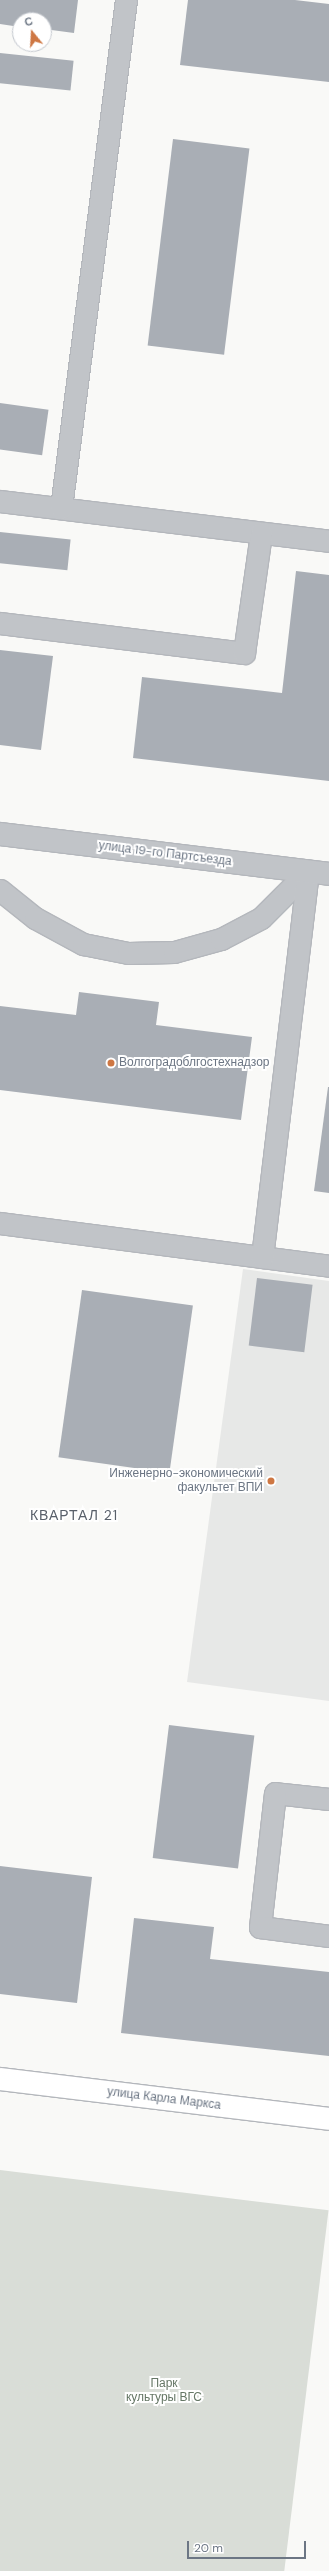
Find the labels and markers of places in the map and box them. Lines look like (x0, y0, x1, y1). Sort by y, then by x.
place label: Волгоградоблгостехнадзор (119, 1056, 270, 1070)
marker: Волгоградоблгостехнадзор (106, 1058, 116, 1068)
place label: Инженерно-экономический факультет ВПИ (109, 1467, 263, 1495)
marker: Инженерно-экономический факультет ВПИ (266, 1476, 276, 1486)

